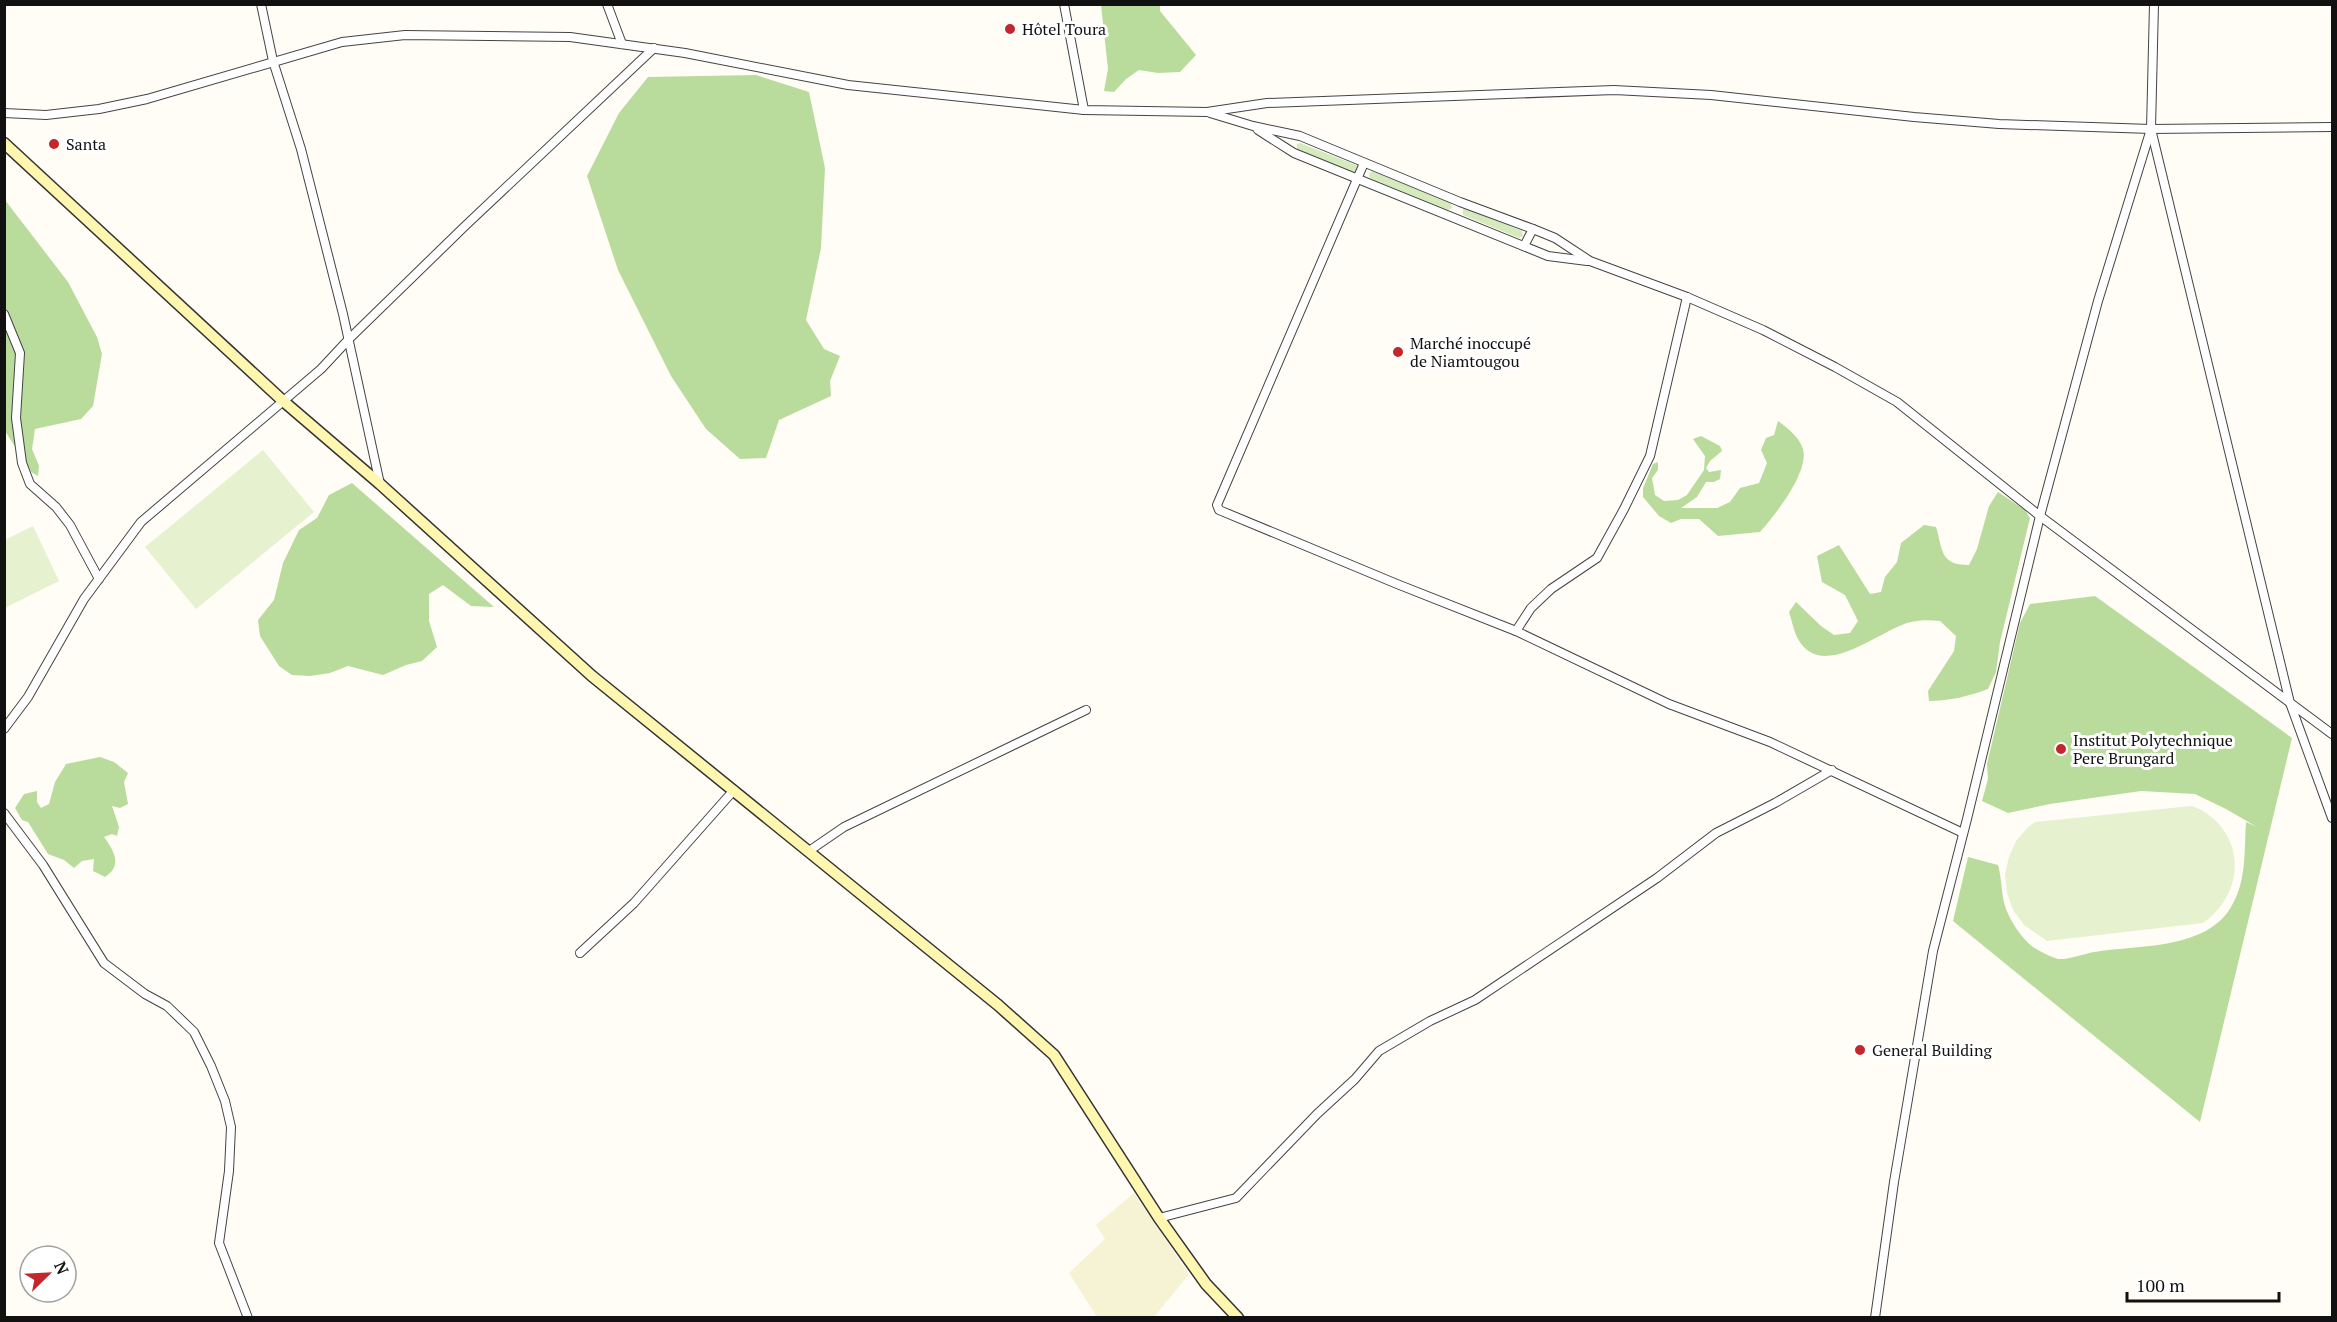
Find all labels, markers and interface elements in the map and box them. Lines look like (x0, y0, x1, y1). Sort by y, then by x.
place label: Hôtel Toura (1022, 18, 1106, 40)
marker: Hôtel Toura (1003, 22, 1017, 36)
place label: Santa (66, 133, 106, 155)
marker: Santa (47, 137, 61, 151)
place label: Marché inoccupé de Niamtougou (1410, 332, 1531, 372)
marker: Marché inoccupé de Niamtougou (1391, 345, 1405, 359)
place label: Institut Polytechnique Pere Brungard (2073, 729, 2233, 769)
marker: Institut Polytechnique Pere Brungard (2054, 742, 2068, 756)
place label: General Building (1872, 1039, 1992, 1061)
marker: General Building (1853, 1043, 1867, 1057)
north arrow (18, 1244, 78, 1304)
text: N (49, 1258, 74, 1278)
scale bar (2127, 1265, 2278, 1303)
text: 100 m (2136, 1273, 2185, 1297)

